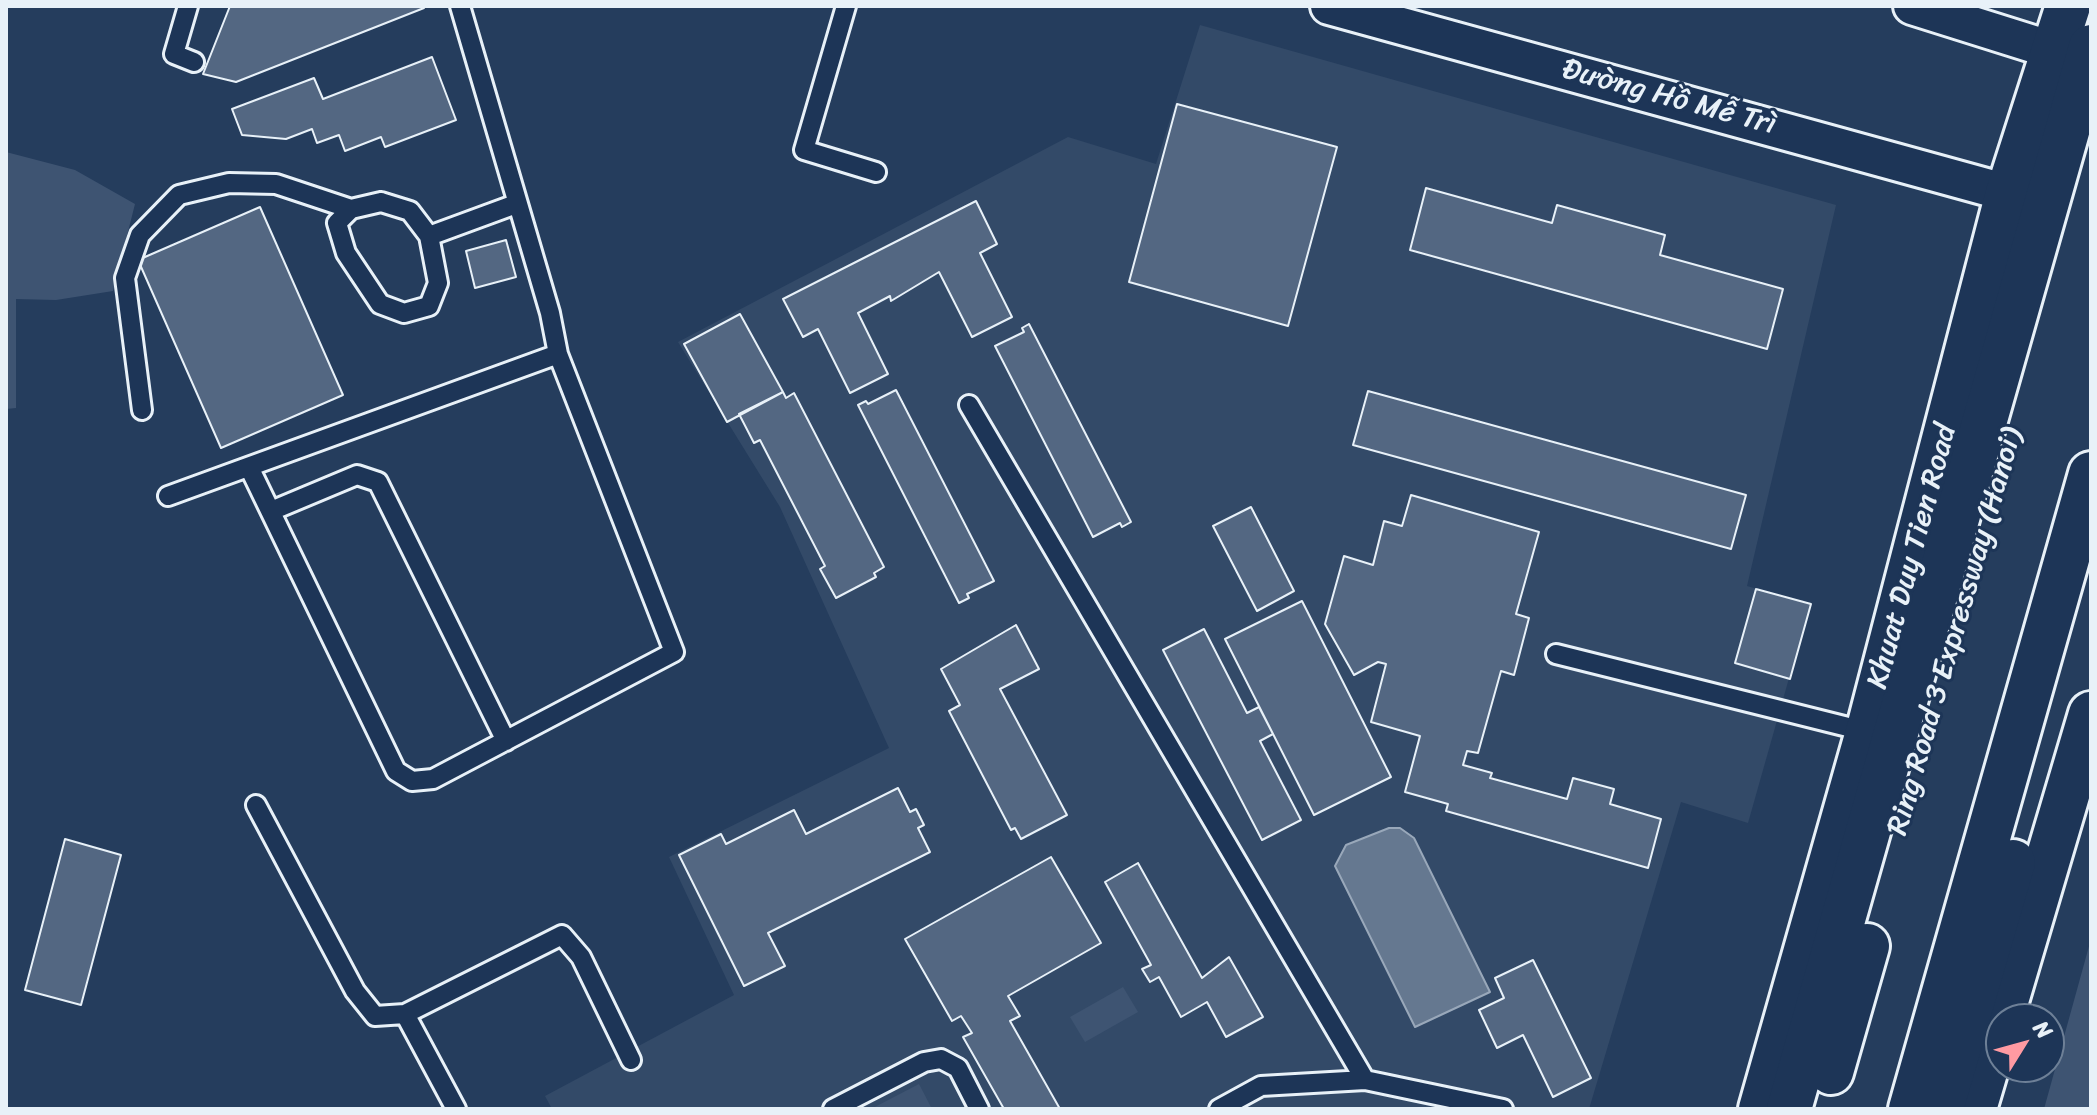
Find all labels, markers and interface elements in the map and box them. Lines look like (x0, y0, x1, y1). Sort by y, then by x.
street label: Đường Hồ Mễ Trì (1558, 52, 1780, 144)
street label: Khuat Duy Tien Road (1860, 421, 1966, 693)
street label: Ring Road 3 Expressway (Hanoi) (1881, 424, 2031, 840)
north arrow (1985, 1003, 2065, 1083)
text: N (2023, 1012, 2063, 1047)

